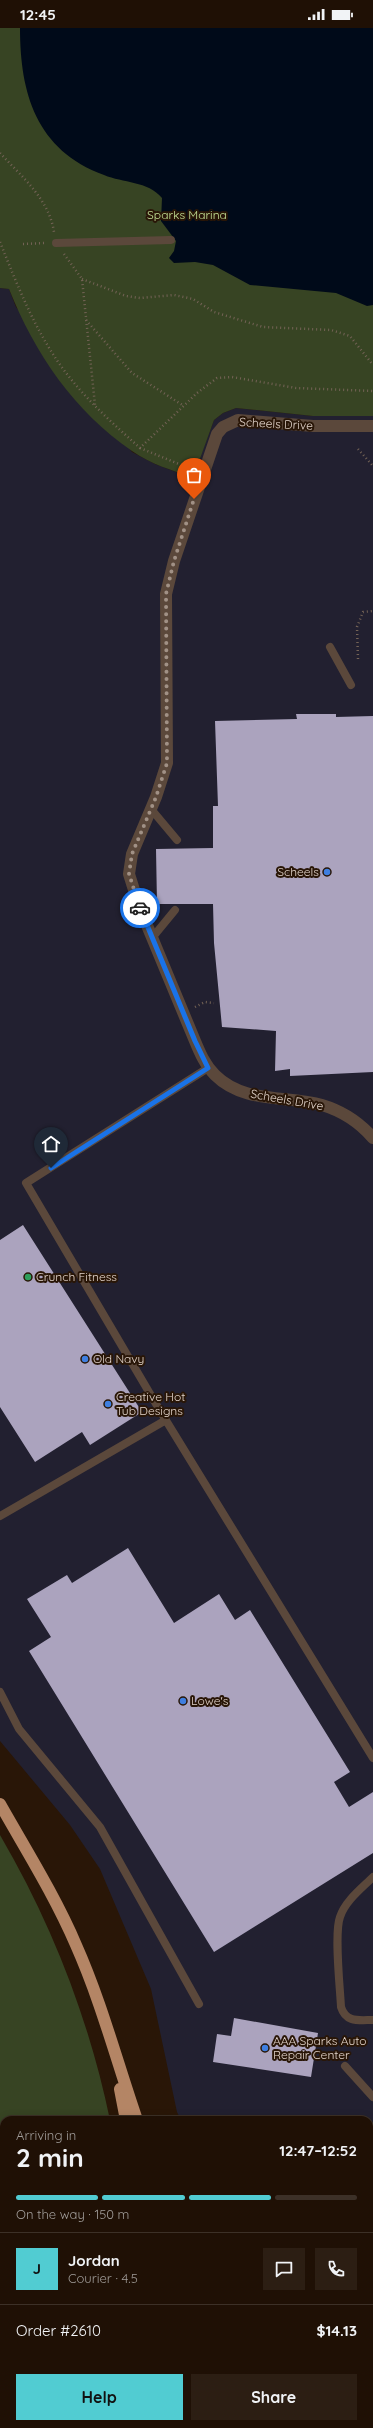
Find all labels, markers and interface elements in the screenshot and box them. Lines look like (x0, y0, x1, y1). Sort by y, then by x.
text: 12:45 (20, 5, 56, 24)
park label: Sparks Marina (147, 207, 227, 222)
street label: Scheels Drive (239, 414, 314, 433)
pin (177, 458, 211, 499)
icon: bag (183, 464, 205, 486)
place label: Scheels (277, 864, 319, 879)
marker: Scheels (322, 867, 332, 877)
courier (120, 888, 160, 928)
icon: car (129, 897, 151, 919)
street label: Scheels Drive (249, 1086, 325, 1113)
pin (34, 1127, 68, 1168)
icon: home (40, 1133, 62, 1155)
place label: Crunch Fitness (36, 1269, 117, 1284)
marker: Crunch Fitness (23, 1272, 33, 1282)
place label: Old Navy (93, 1351, 144, 1366)
marker: Old Navy (80, 1354, 90, 1364)
place label: Creative Hot Tub Designs (116, 1389, 185, 1418)
marker: Creative Hot Tub Designs (103, 1399, 113, 1409)
place label: Lowe's (191, 1693, 229, 1708)
marker: Lowe's (178, 1696, 188, 1706)
place label: AAA Sparks Auto Repair Center (273, 2033, 366, 2062)
marker: AAA Sparks Auto Repair Center (260, 2043, 270, 2053)
text: Arriving in (16, 2127, 76, 2143)
text: 2 min (16, 2141, 84, 2174)
text: 12:47–12:52 (279, 2141, 357, 2160)
text: On the way · 150 m (16, 2206, 129, 2222)
button: chat (263, 2248, 305, 2290)
button: phone (315, 2248, 357, 2290)
text: Jordan (68, 2251, 120, 2270)
text: J (33, 2259, 41, 2278)
text: Courier · 4.5 (68, 2270, 138, 2286)
text: Order #2610 (16, 2321, 101, 2340)
text: $14.13 (317, 2321, 357, 2340)
button: Help (16, 2374, 183, 2420)
button: Share (191, 2374, 357, 2420)

